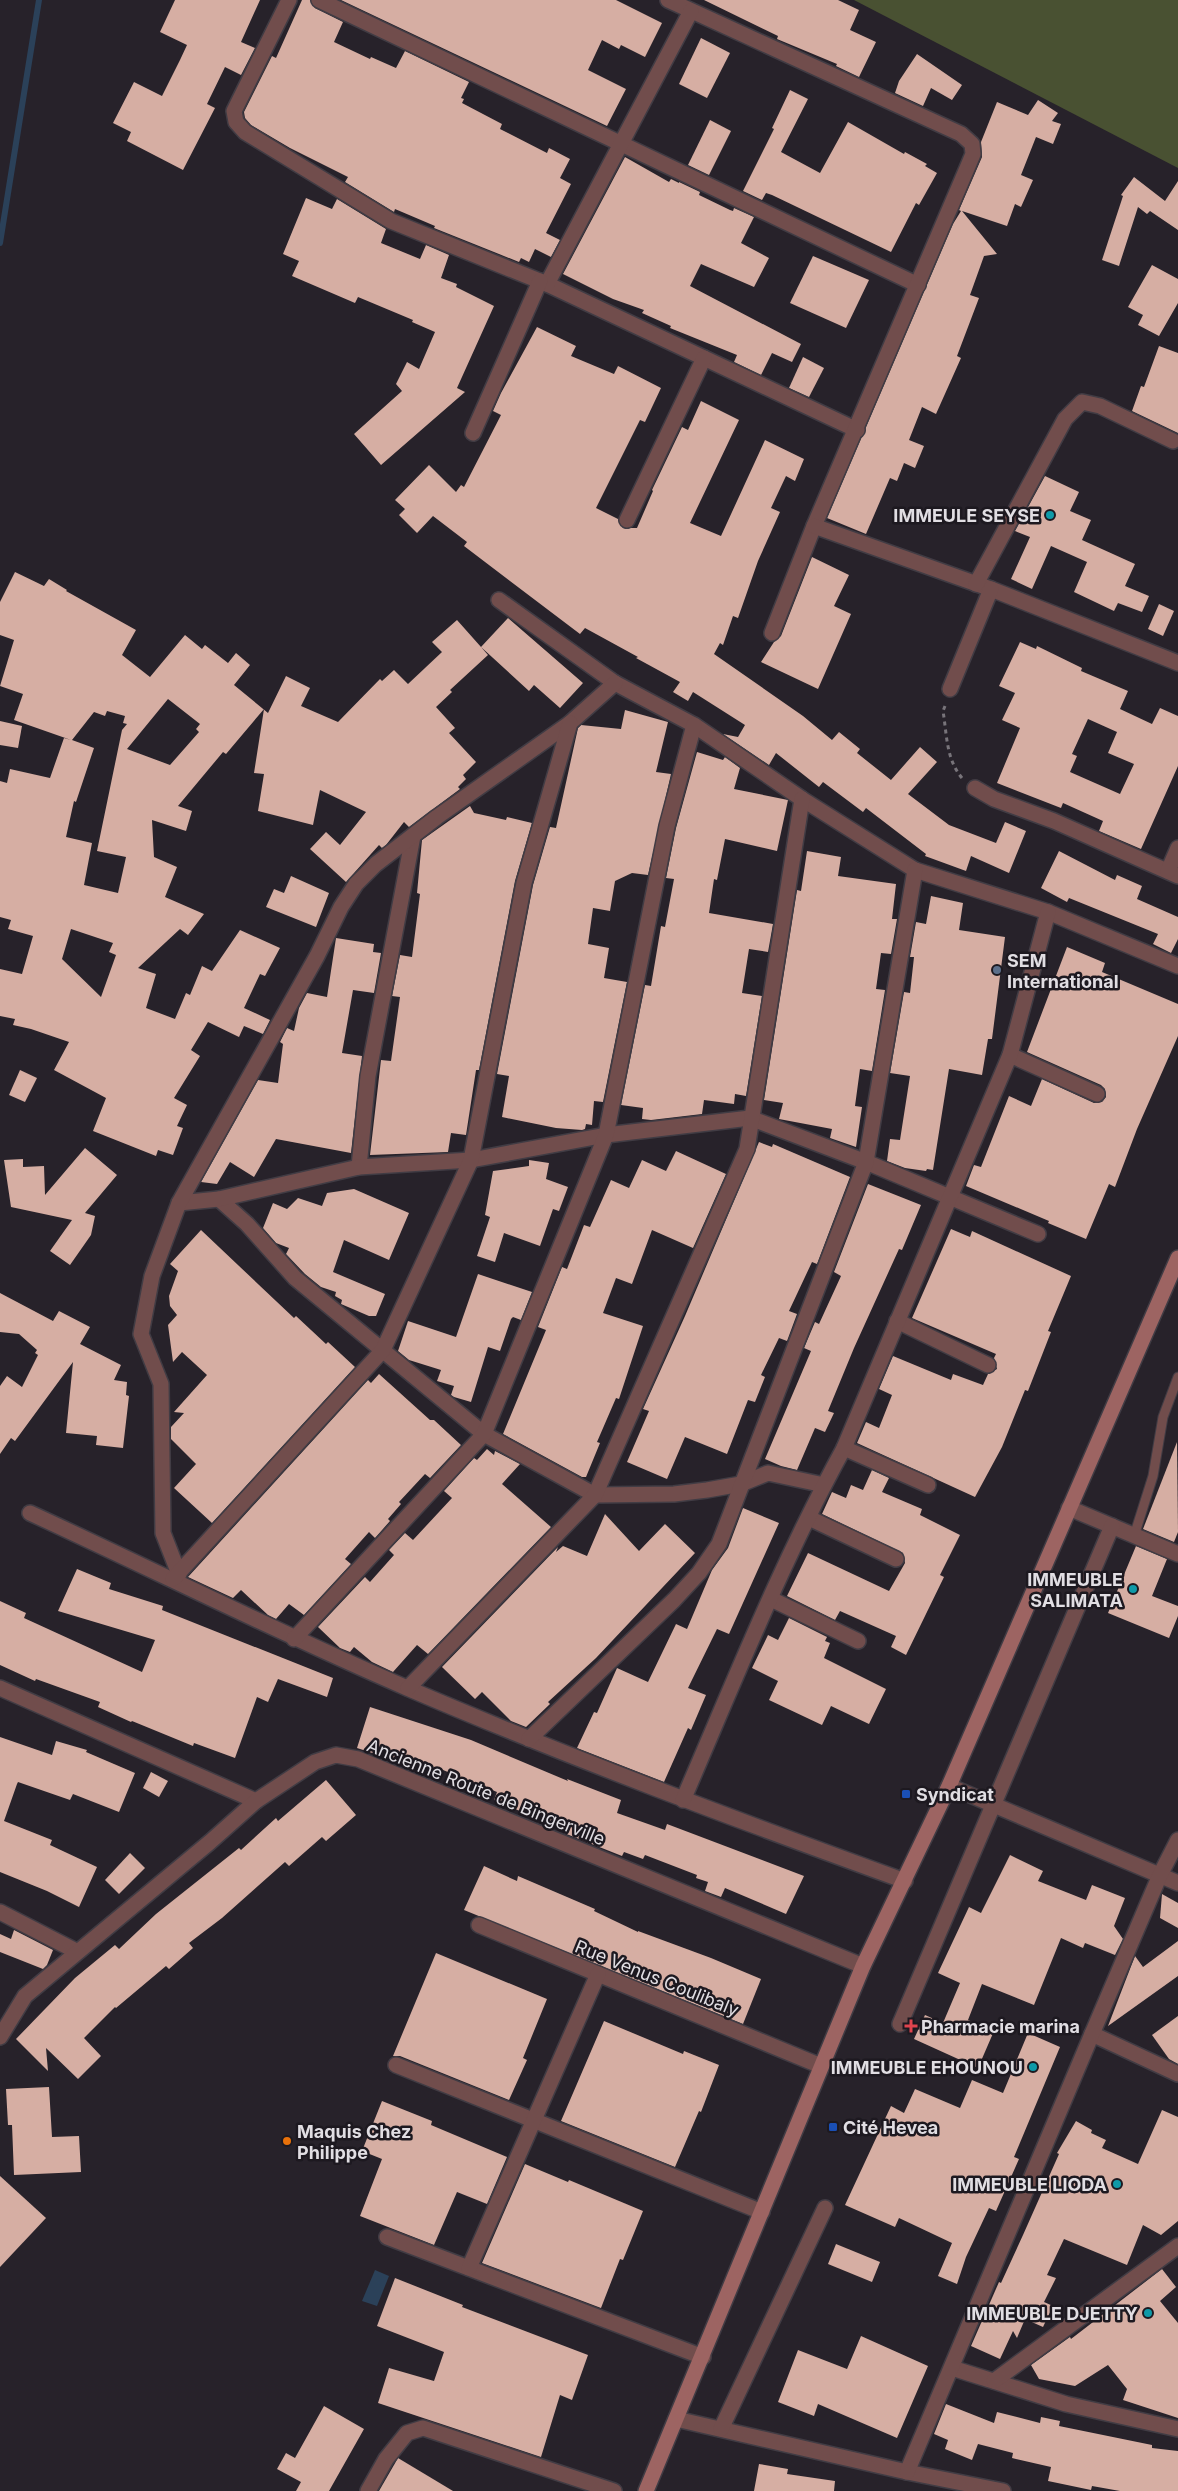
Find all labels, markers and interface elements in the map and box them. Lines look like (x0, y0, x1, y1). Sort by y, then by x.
place label: IMMEULE SEYSE (893, 505, 1040, 526)
marker: IMMEULE SEYSE (1044, 509, 1056, 521)
place label: SEM International (1007, 950, 1119, 992)
marker: SEM International (991, 964, 1003, 976)
place label: IMMEUBLE SALIMATA (1027, 1569, 1123, 1611)
marker: IMMEUBLE SALIMATA (1127, 1583, 1139, 1595)
street label: Ancienne Route de Bingerville (364, 1735, 608, 1849)
place label: Syndicat (916, 1784, 994, 1805)
marker: Syndicat (900, 1788, 912, 1800)
street label: Rue Venus Coulibaly (572, 1936, 742, 2020)
place label: Pharmacie marina (921, 2016, 1080, 2037)
marker: Pharmacie marina (905, 2020, 917, 2032)
place label: IMMEUBLE EHOUNOU (831, 2057, 1023, 2078)
marker: IMMEUBLE EHOUNOU (1027, 2061, 1039, 2073)
place label: Cité Hevea (843, 2117, 938, 2138)
place label: Maquis Chez Philippe (297, 2121, 411, 2163)
marker: Cité Hevea (827, 2121, 839, 2133)
marker: Maquis Chez Philippe (281, 2135, 293, 2147)
place label: IMMEUBLE LIODA (952, 2174, 1107, 2195)
marker: IMMEUBLE LIODA (1111, 2178, 1123, 2190)
place label: IMMEUBLE DJETTY (966, 2303, 1138, 2324)
marker: IMMEUBLE DJETTY (1142, 2307, 1154, 2319)

